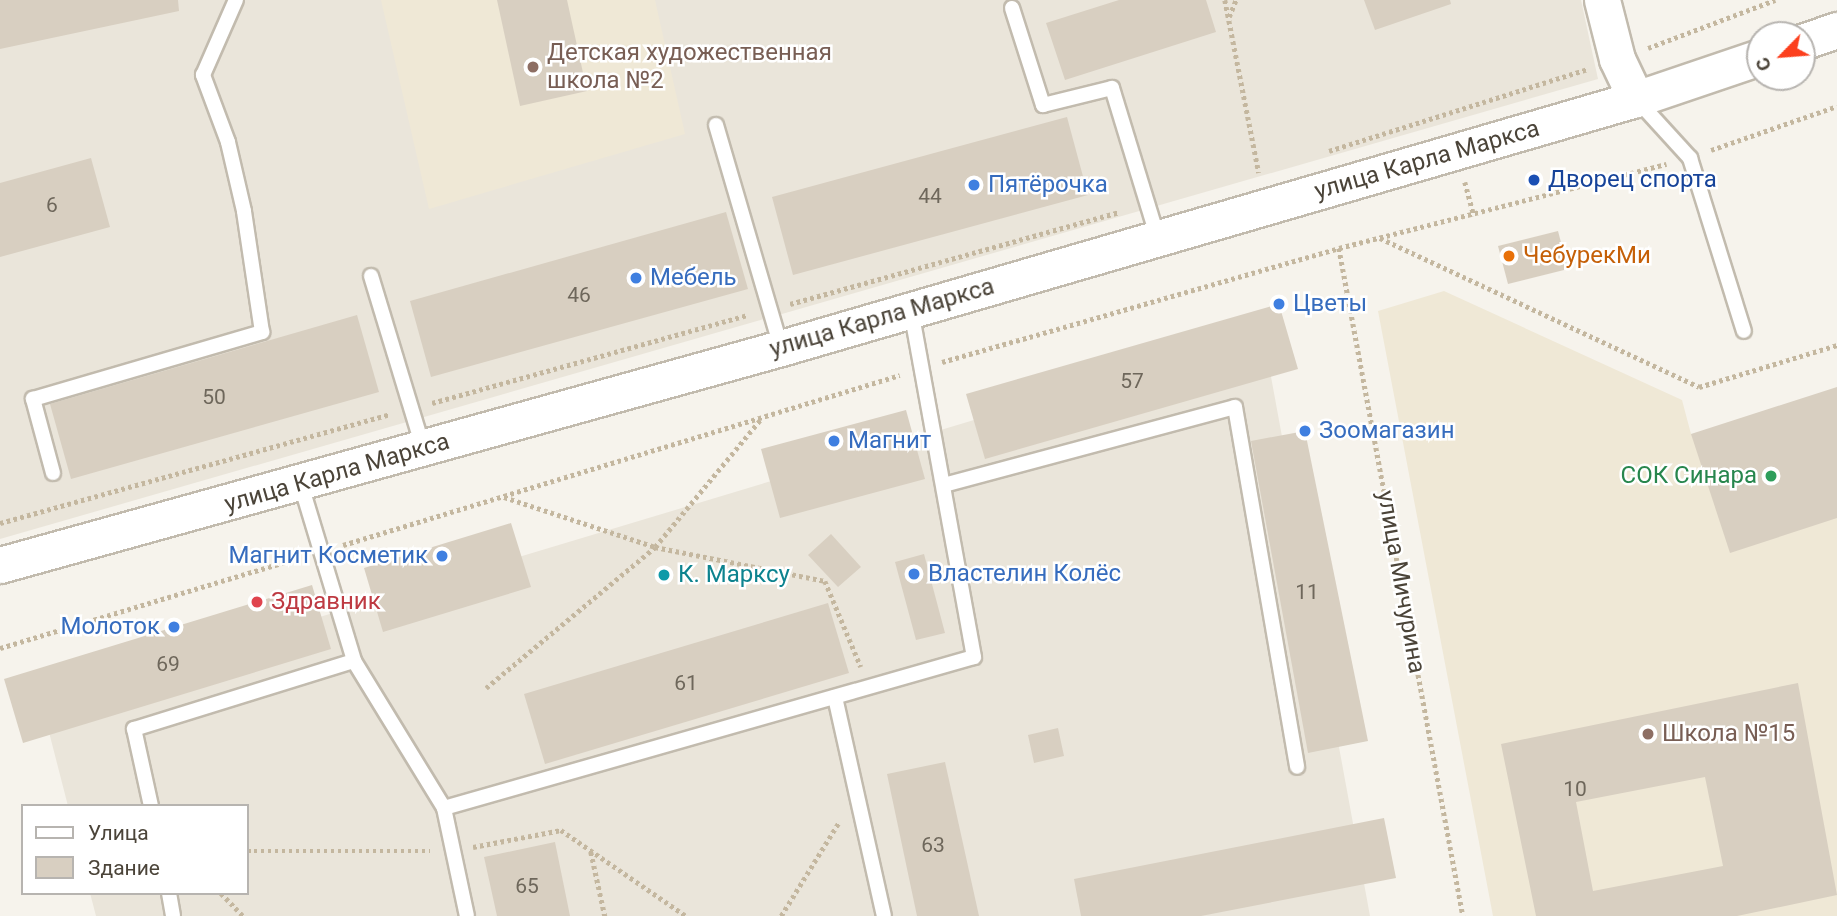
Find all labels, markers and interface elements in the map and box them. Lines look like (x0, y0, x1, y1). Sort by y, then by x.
north arrow (1746, 21, 1816, 91)
place label: Детская художественная школа №2 (547, 39, 832, 95)
text: С (1750, 54, 1776, 75)
marker: Детская художественная школа №2 (525, 59, 541, 75)
street label: улица Карла Маркса (1311, 114, 1543, 206)
place label: Дворец спорта (1548, 166, 1717, 194)
place label: Пятёрочка (988, 171, 1108, 199)
marker: Дворец спорта (1526, 172, 1542, 188)
marker: Пятёрочка (966, 177, 982, 193)
house number: 44 (918, 183, 942, 209)
house number: 6 (46, 192, 58, 218)
place label: ЧебурекМи (1523, 242, 1651, 270)
marker: ЧебурекМи (1501, 248, 1517, 264)
place label: Мебель (650, 264, 737, 292)
marker: Мебель (628, 270, 644, 286)
street label: улица Карла Маркса (766, 272, 998, 364)
house number: 46 (567, 282, 591, 308)
place label: Цветы (1293, 290, 1367, 318)
marker: Цветы (1271, 296, 1287, 312)
house number: 57 (1120, 368, 1144, 394)
house number: 50 (202, 384, 226, 410)
place label: Зоомагазин (1319, 417, 1454, 445)
marker: Зоомагазин (1297, 423, 1313, 439)
street label: улица Карла Маркса (221, 427, 453, 519)
place label: Магнит (848, 427, 931, 455)
marker: Магнит (826, 433, 842, 449)
place label: СОК Синара (1621, 462, 1757, 490)
marker: СОК Синара (1763, 468, 1779, 484)
street label: улица Мичурина (1371, 488, 1431, 676)
place label: Магнит Косметик (229, 542, 428, 570)
marker: Магнит Косметик (434, 548, 450, 564)
place label: Властелин Колёс (928, 560, 1121, 588)
place label: К. Марксу (678, 561, 790, 589)
marker: Властелин Колёс (906, 566, 922, 582)
marker: К. Марксу (656, 567, 672, 583)
house number: 11 (1295, 579, 1319, 605)
place label: Здравник (271, 588, 381, 616)
marker: Здравник (249, 594, 265, 610)
place label: Молоток (61, 613, 160, 641)
marker: Молоток (166, 619, 182, 635)
house number: 69 (156, 651, 180, 677)
house number: 61 (674, 670, 698, 696)
place label: Школа №15 (1662, 720, 1795, 748)
marker: Школа №15 (1640, 726, 1656, 742)
house number: 10 (1563, 776, 1587, 802)
legend (21, 804, 248, 895)
text: Улица (88, 821, 149, 845)
house number: 63 (921, 832, 945, 858)
text: Здание (88, 856, 160, 880)
house number: 65 (515, 873, 539, 899)

